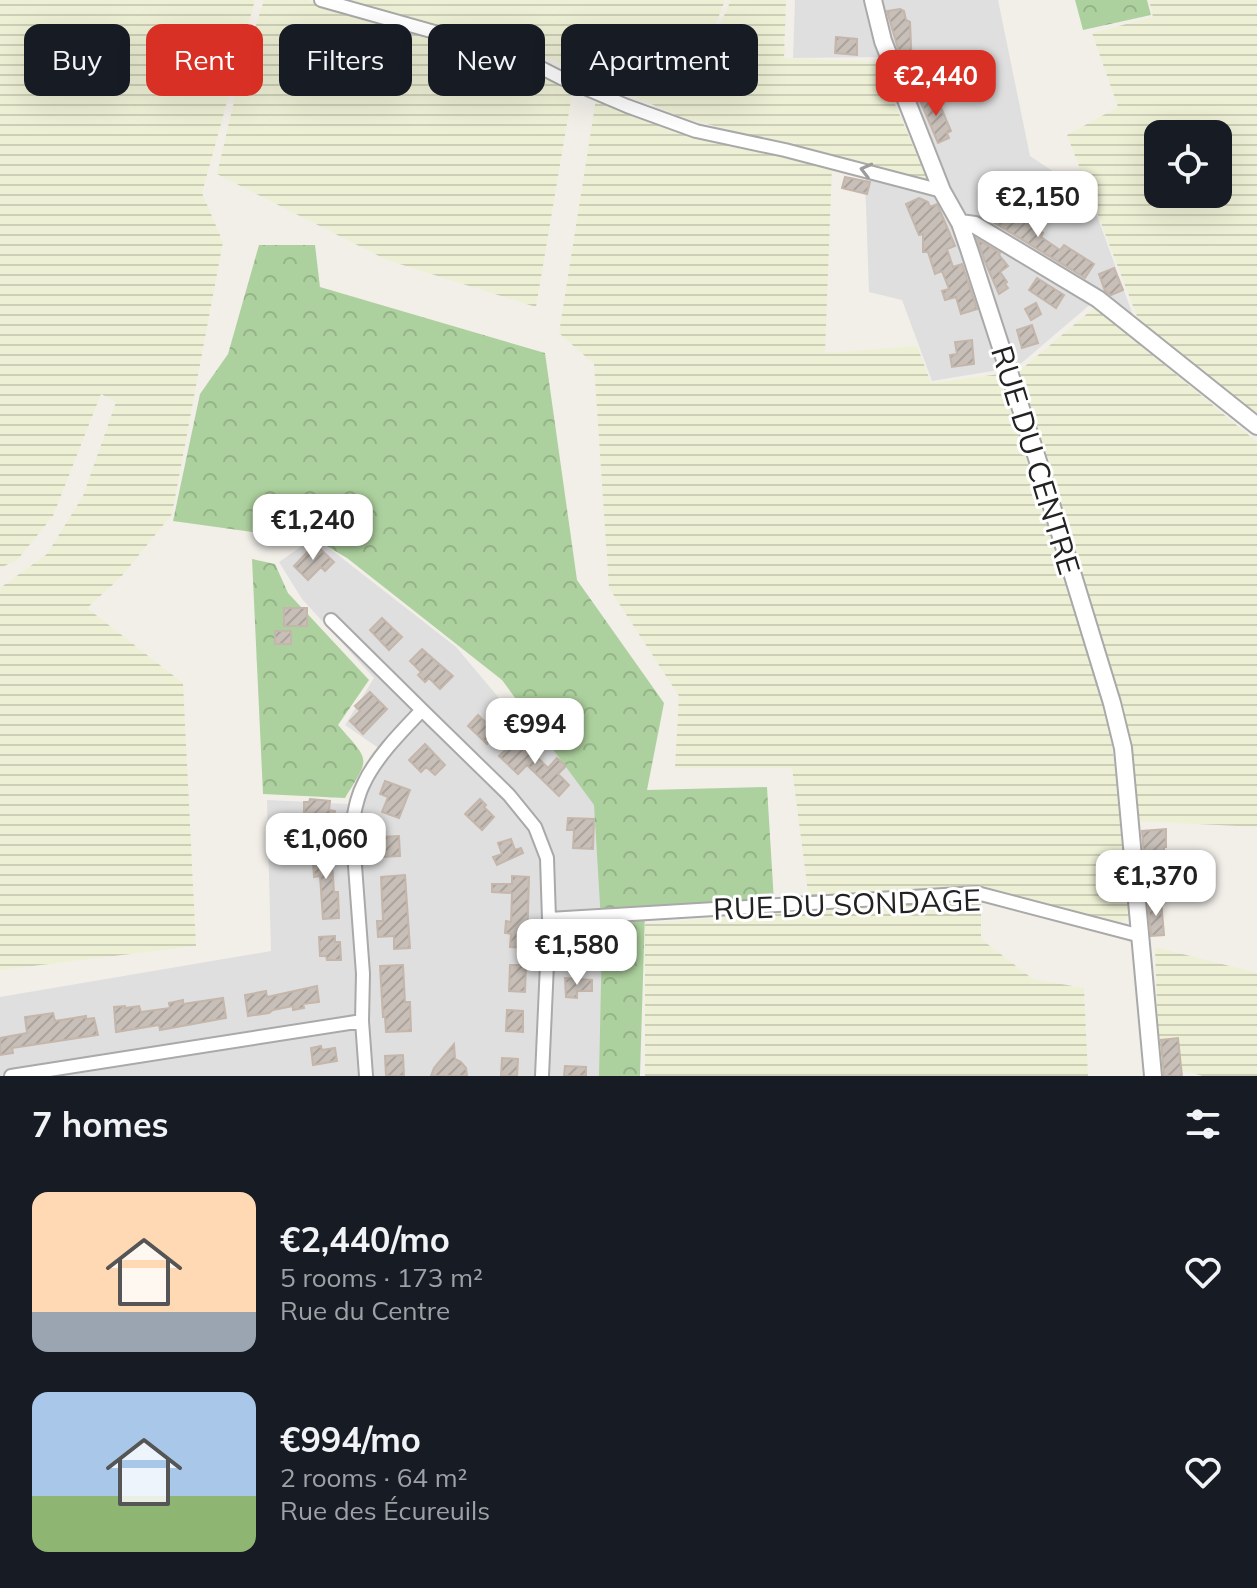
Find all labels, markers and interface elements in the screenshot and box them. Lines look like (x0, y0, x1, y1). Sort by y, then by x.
chip: Buy (24, 24, 130, 96)
chip: Rent (146, 24, 263, 96)
chip: Filters (279, 24, 412, 96)
chip: New (428, 24, 545, 96)
chip: Apartment (561, 24, 758, 96)
pin: €2,440 (871, 50, 1001, 118)
text: €2,440 (894, 59, 978, 92)
map controls (1144, 120, 1232, 208)
button: locate (1144, 120, 1232, 208)
one-way arrow (860, 163, 874, 180)
pin: €2,150 (973, 171, 1103, 239)
text: €2,150 (996, 180, 1080, 213)
street label: RUE DU CENTRE (983, 341, 1089, 579)
pin: €1,240 (248, 494, 378, 562)
text: €1,240 (271, 503, 355, 536)
pin: €994 (488, 698, 582, 766)
text: €994 (504, 707, 566, 740)
pin: €1,060 (261, 813, 391, 881)
text: €1,060 (284, 822, 368, 855)
pin: €1,370 (1091, 850, 1221, 918)
text: €1,370 (1114, 859, 1198, 892)
street label: RUE DU SONDAGE (713, 880, 981, 928)
pin: €1,580 (512, 919, 642, 987)
text: €1,580 (535, 928, 619, 961)
icon: filters (1181, 1102, 1225, 1146)
text: 7 homes (32, 1103, 169, 1146)
text: €2,440/mo (280, 1218, 450, 1261)
icon: home (96, 1224, 192, 1320)
icon: heart (1181, 1250, 1225, 1294)
text: 5 rooms · 173 m² (280, 1261, 483, 1294)
text: Rue du Centre (280, 1294, 450, 1327)
text: €994/mo (280, 1418, 421, 1461)
icon: home (96, 1424, 192, 1520)
icon: heart (1181, 1450, 1225, 1494)
text: 2 rooms · 64 m² (280, 1461, 467, 1494)
text: Rue des Écureuils (280, 1494, 490, 1527)

